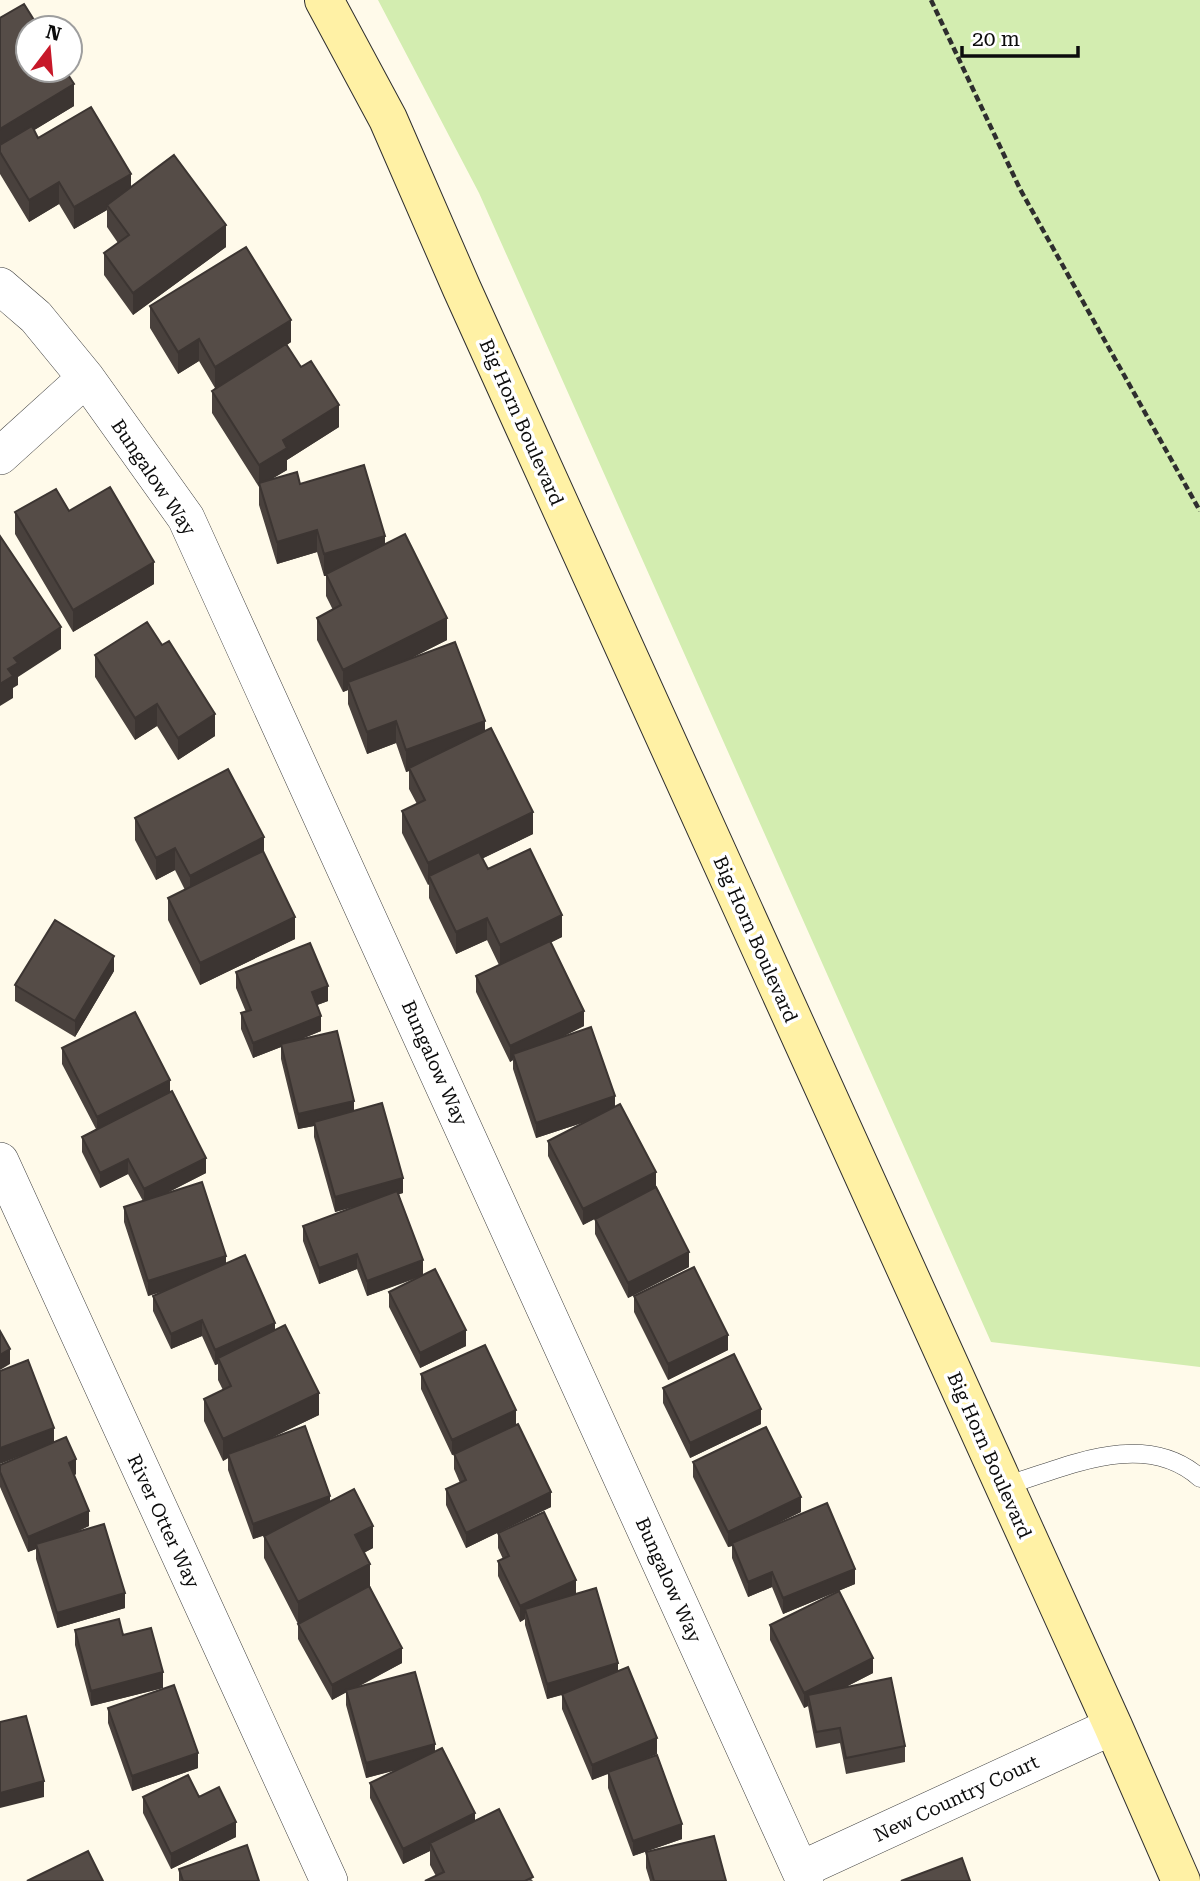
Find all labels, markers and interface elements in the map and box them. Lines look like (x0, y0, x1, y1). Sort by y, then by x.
north arrow (14, 14, 84, 84)
scale bar (962, 14, 1078, 58)
text: N (43, 20, 64, 46)
text: 20 m (972, 27, 1020, 51)
street label: Big Horn Boulevard (474, 335, 569, 509)
street label: Bungalow Way (106, 415, 201, 540)
street label: Big Horn Boulevard (708, 852, 803, 1026)
street label: Bungalow Way (397, 997, 473, 1130)
street label: Big Horn Boulevard (942, 1368, 1037, 1542)
street label: River Otter Way (123, 1451, 205, 1592)
street label: Bungalow Way (631, 1514, 707, 1647)
street label: New Country Court (870, 1750, 1042, 1847)

